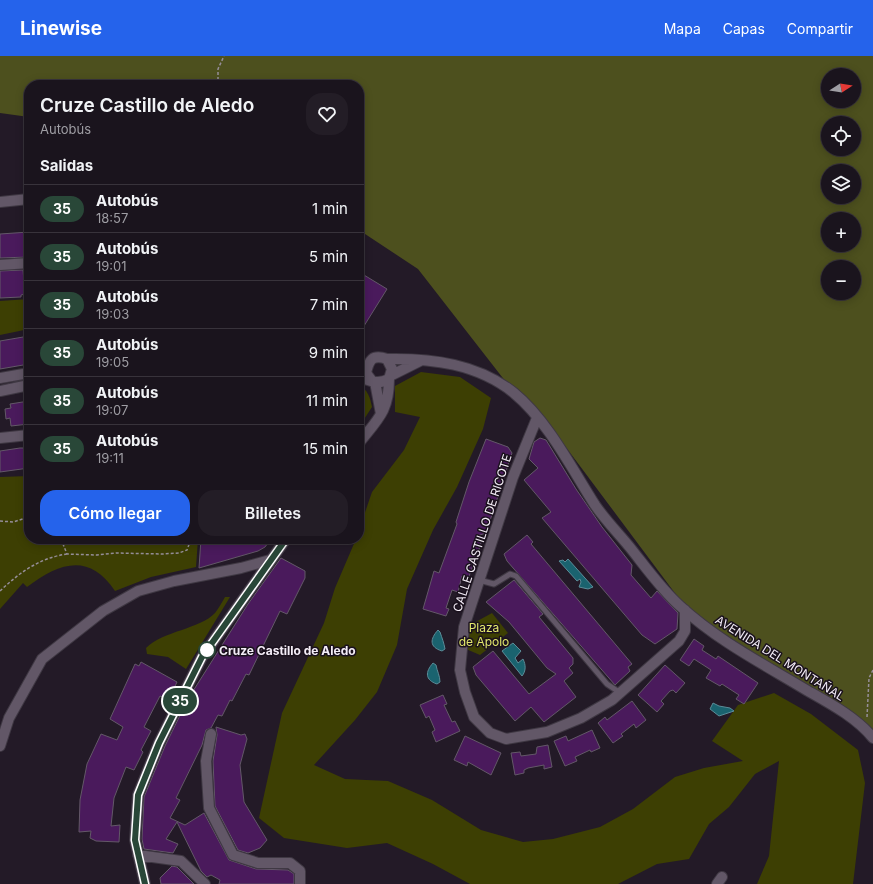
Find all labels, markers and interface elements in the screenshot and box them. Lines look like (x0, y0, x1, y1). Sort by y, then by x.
text: Linewise (20, 17, 102, 40)
text: Mapa (664, 20, 701, 37)
text: Capas (723, 20, 765, 37)
text: Compartir (787, 20, 853, 37)
north arrow (821, 68, 861, 108)
map controls (821, 68, 861, 300)
button: heart (306, 93, 348, 135)
text: Cruze Castillo de Aledo (40, 94, 254, 117)
button: locate (821, 116, 861, 156)
text: Autobús (40, 121, 91, 137)
text: Salidas (40, 156, 93, 175)
button: layers (821, 164, 861, 204)
text: Autobús (96, 191, 158, 210)
text: 1 min (312, 199, 348, 218)
text: 35 (53, 200, 71, 217)
text: 18:57 (96, 210, 128, 226)
button: + (821, 212, 861, 252)
text: Autobús (96, 239, 158, 258)
text: 5 min (309, 247, 348, 266)
text: 35 (53, 248, 71, 265)
text: 19:01 (96, 258, 127, 274)
button: − (821, 260, 861, 300)
text: Autobús (96, 287, 158, 306)
text: 7 min (310, 295, 348, 314)
text: 35 (53, 296, 71, 313)
text: 19:03 (96, 306, 129, 322)
text: Autobús (96, 335, 158, 354)
text: 9 min (309, 343, 348, 362)
text: 35 (53, 344, 71, 361)
text: 19:05 (96, 354, 129, 370)
text: Autobús (96, 383, 158, 402)
text: 11 min (306, 391, 348, 410)
text: 35 (53, 392, 71, 409)
text: 19:07 (96, 402, 128, 418)
text: Autobús (96, 431, 158, 450)
text: 15 min (303, 439, 348, 458)
text: 35 (53, 440, 71, 457)
text: 19:11 (96, 450, 124, 466)
street label: CALLE CASTILLO DE RICOTE (449, 452, 515, 614)
button: Cómo llegar (40, 490, 190, 536)
button: Billetes (198, 490, 348, 536)
street label: AVENIDA DEL MONTAÑAL (713, 612, 847, 704)
park label: Plaza de Apolo (459, 620, 509, 649)
marker: Cruze Castillo de Aledo (198, 641, 216, 659)
place label: Cruze Castillo de Aledo (219, 643, 356, 658)
line badge: 35 (162, 688, 198, 714)
text: 35 (171, 692, 189, 709)

